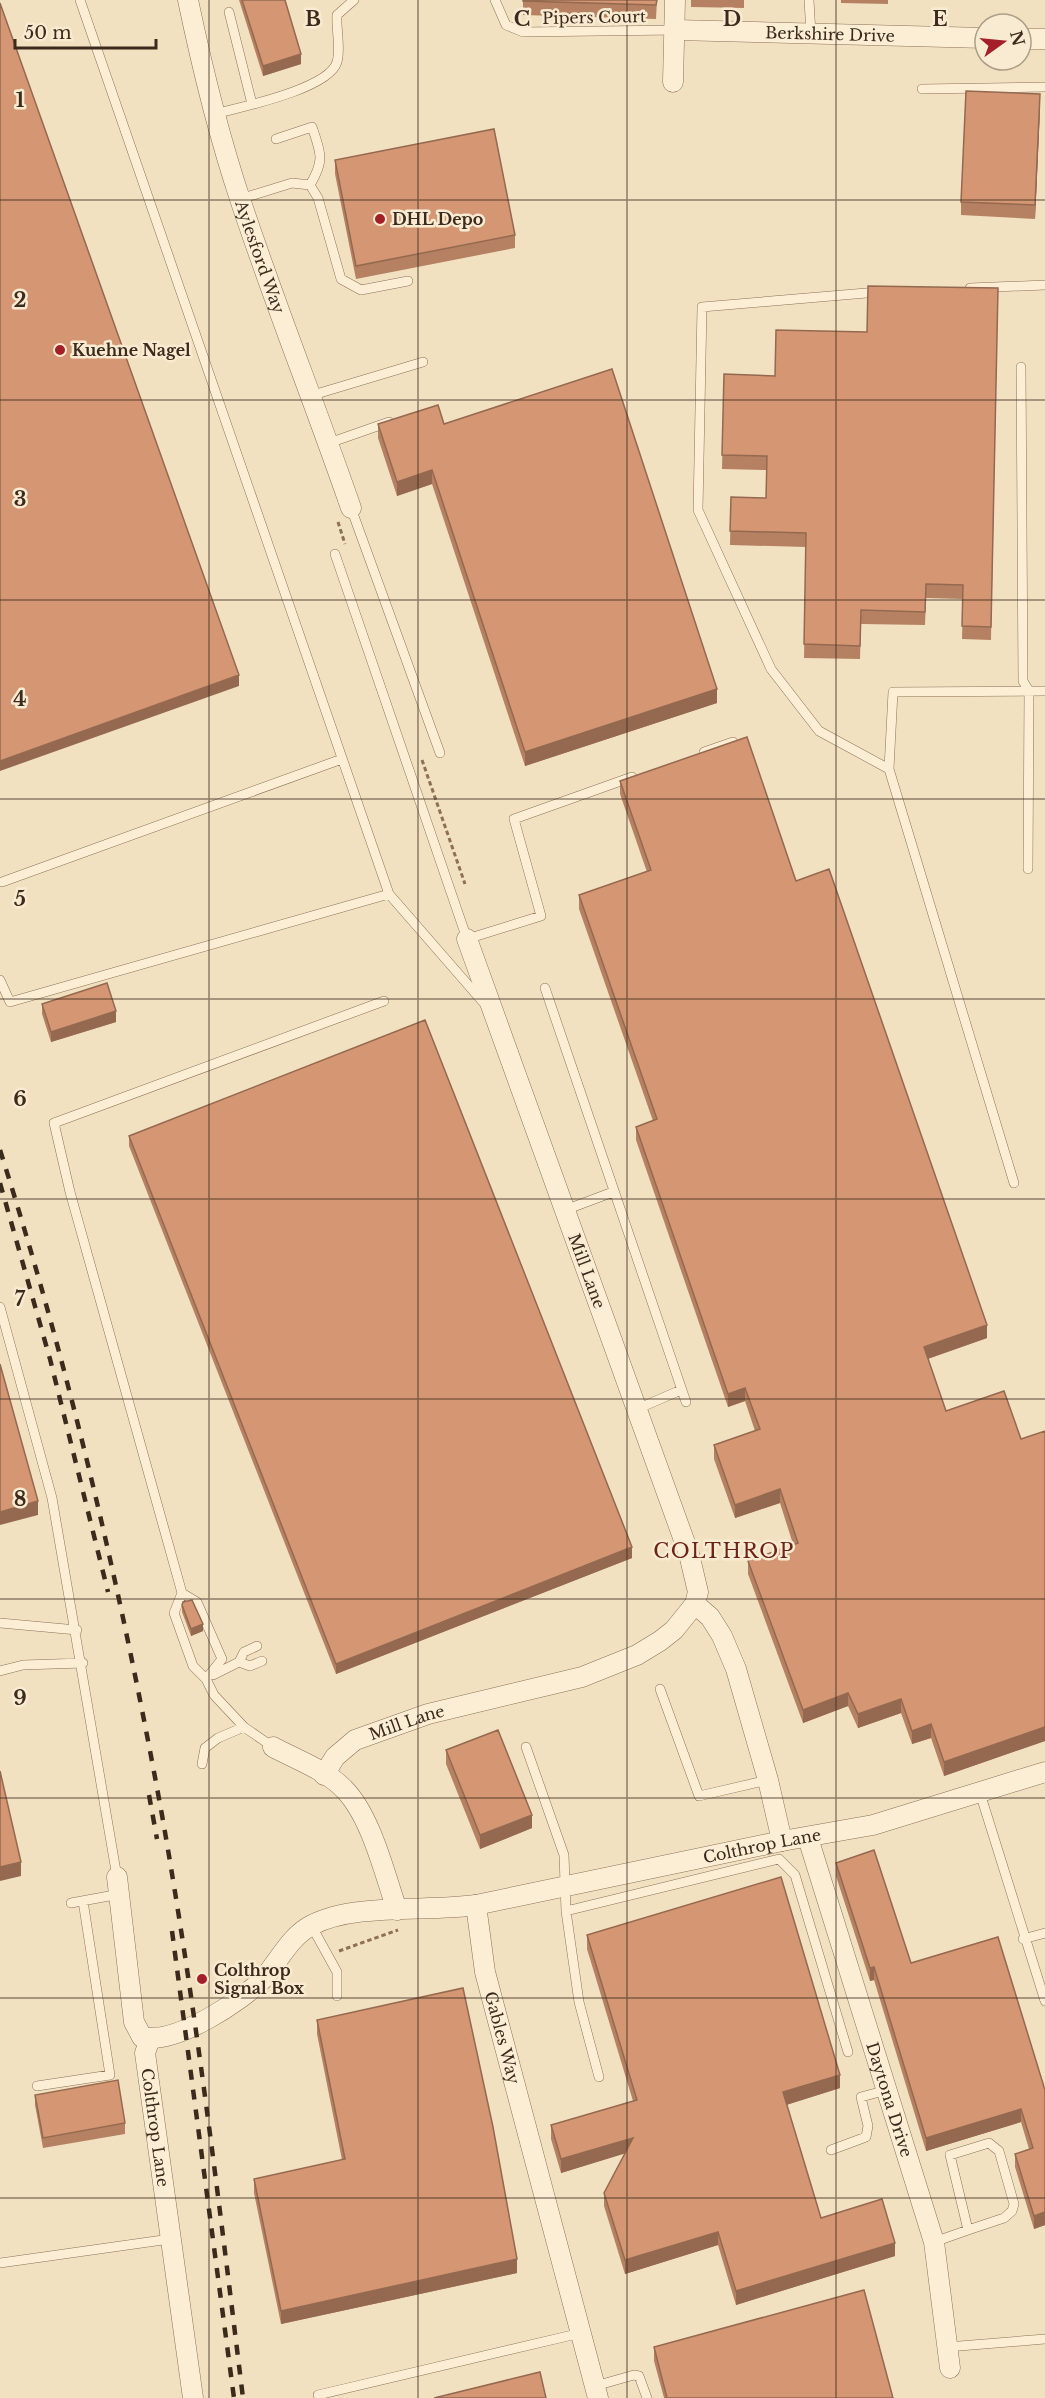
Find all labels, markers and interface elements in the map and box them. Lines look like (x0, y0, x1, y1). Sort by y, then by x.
street label: Pipers Court (542, 6, 646, 28)
text: B (305, 7, 321, 31)
text: C (514, 7, 530, 31)
text: D (723, 7, 741, 31)
text: E (932, 7, 948, 31)
scale bar (15, 12, 156, 50)
north arrow (973, 12, 1033, 72)
text: 50 m (24, 22, 72, 44)
street label: Berkshire Drive (765, 22, 895, 46)
text: N (1006, 28, 1029, 48)
text: 1 (16, 88, 25, 112)
street label: Aylesford Way (231, 197, 289, 317)
place label: DHL Depo (392, 209, 483, 229)
marker: DHL Depo (373, 212, 387, 226)
text: 2 (13, 288, 27, 312)
place label: Kuehne Nagel (72, 340, 191, 360)
marker: Kuehne Nagel (53, 343, 67, 357)
text: 3 (14, 487, 26, 511)
text: 4 (13, 687, 27, 711)
text: 5 (14, 887, 26, 911)
text: 6 (13, 1087, 27, 1111)
street label: Mill Lane (564, 1231, 610, 1311)
text: 7 (15, 1287, 26, 1311)
text: 8 (14, 1487, 26, 1511)
district label: COLTHROP (653, 1539, 795, 1563)
text: 9 (13, 1686, 27, 1710)
street label: Mill Lane (366, 1700, 446, 1744)
street label: Colthrop Lane (701, 1824, 822, 1867)
place label: Colthrop Signal Box (214, 1960, 305, 1998)
marker: Colthrop Signal Box (195, 1972, 209, 1986)
street label: Gables Way (481, 1989, 524, 2087)
street label: Daytona Drive (862, 2040, 917, 2160)
street label: Colthrop Lane (137, 2067, 174, 2188)

